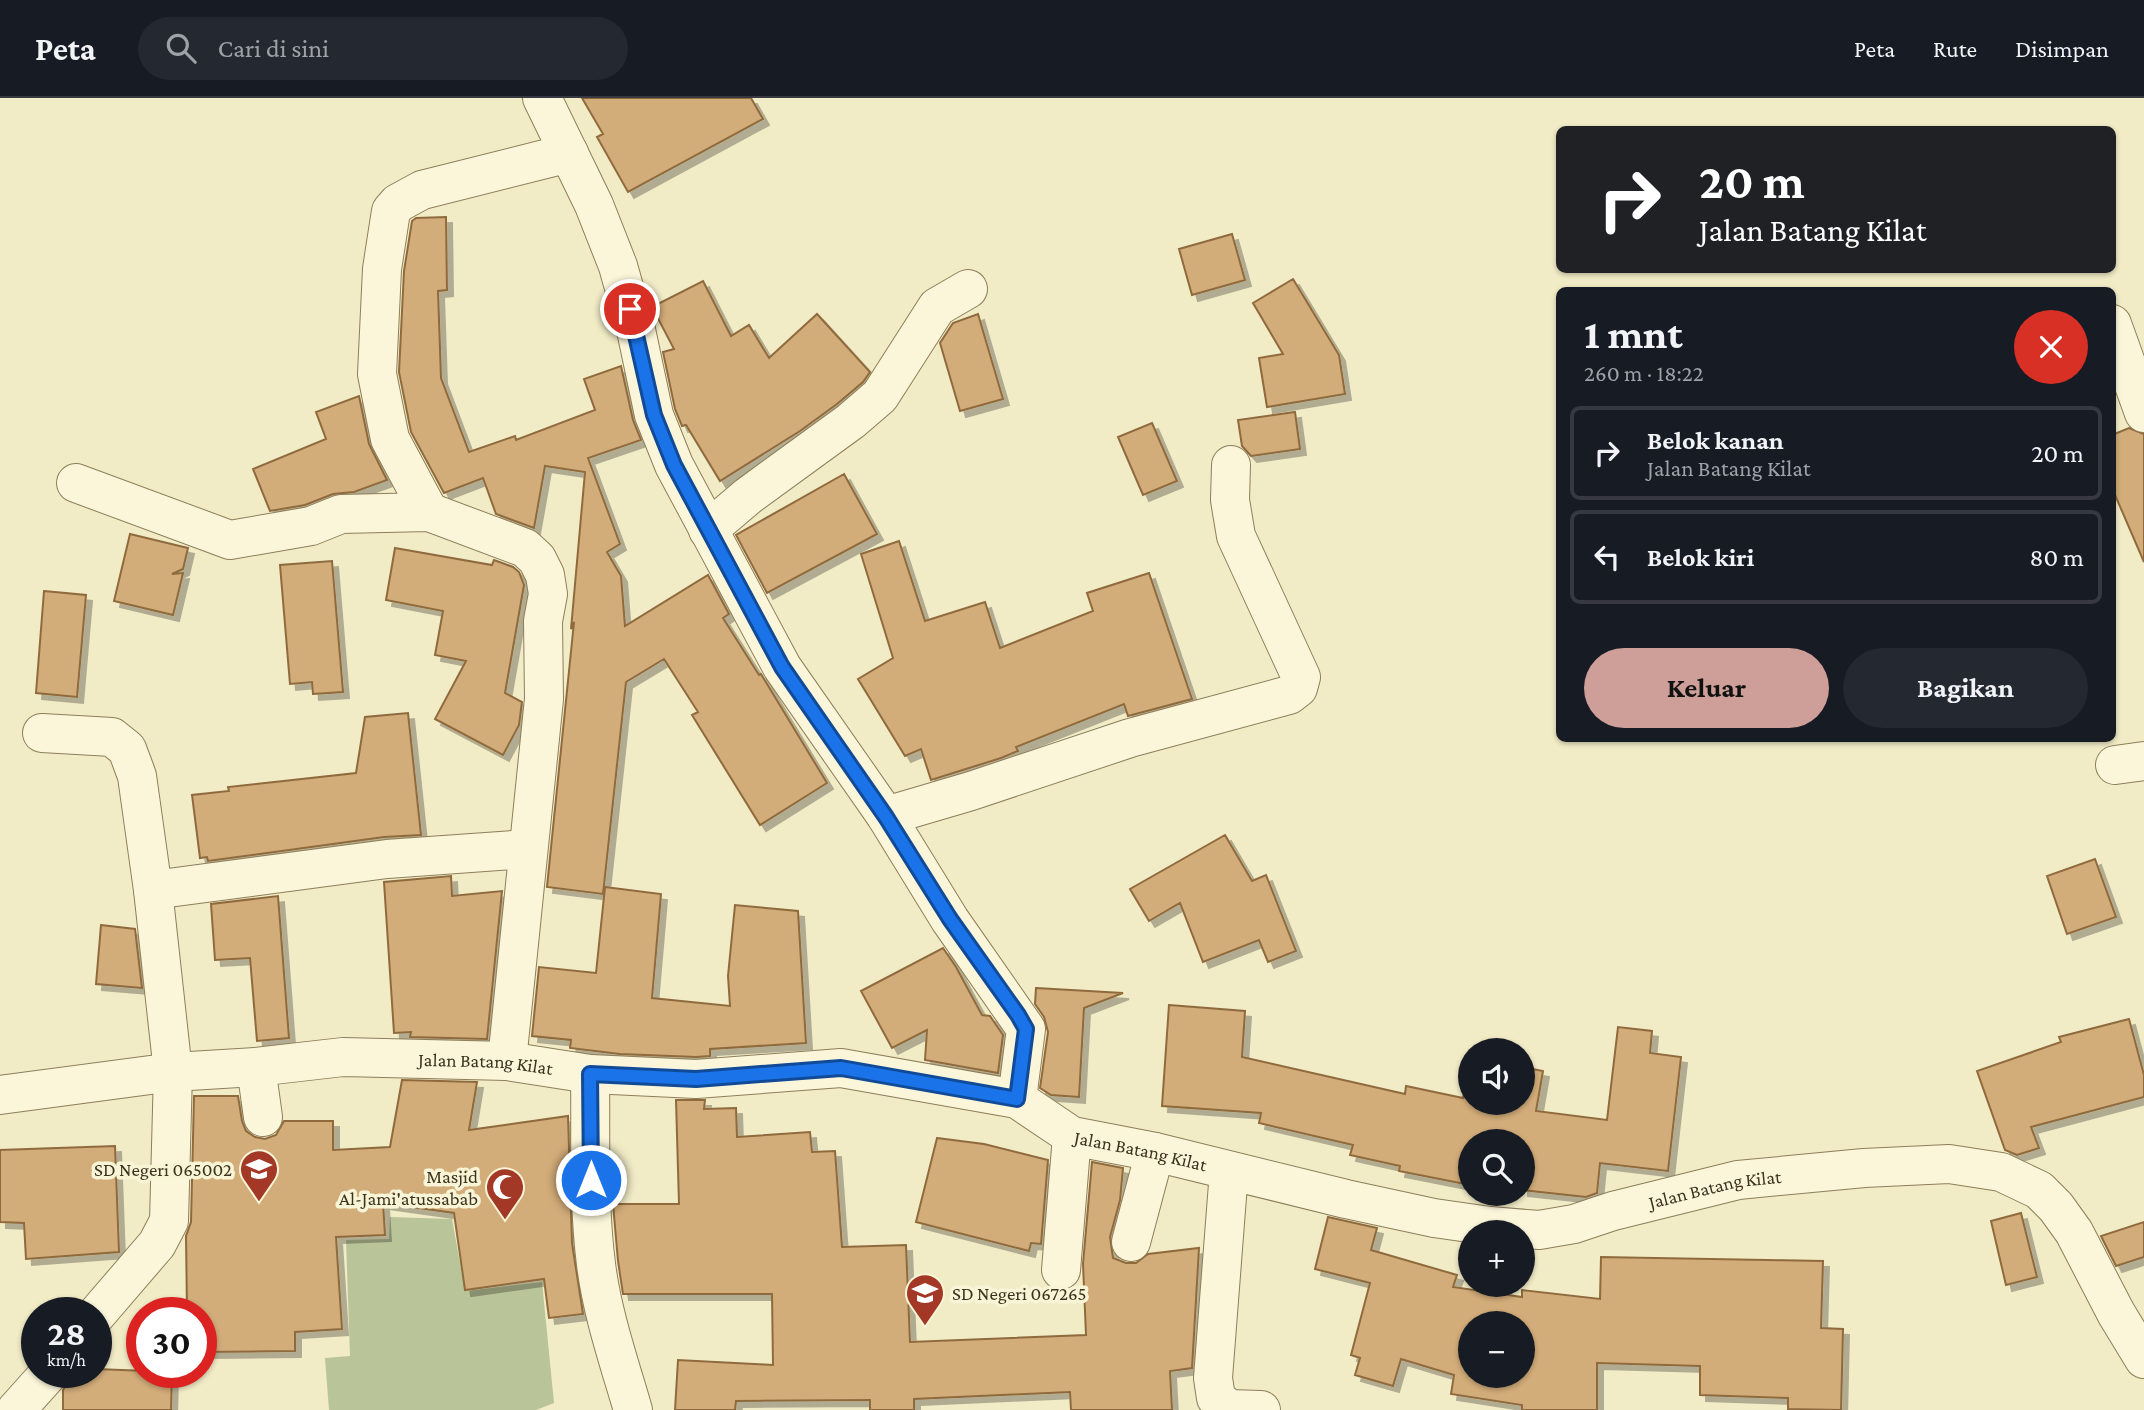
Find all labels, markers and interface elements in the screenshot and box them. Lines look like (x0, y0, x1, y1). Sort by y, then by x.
search box (138, 17, 628, 80)
icon: search (162, 29, 200, 67)
text: Peta (35, 30, 96, 67)
text: Cari di sini (218, 34, 329, 63)
text: Peta (1854, 35, 1895, 62)
text: Rute (1933, 35, 1977, 62)
text: Disimpan (2015, 35, 2109, 62)
icon: right (1584, 154, 1675, 245)
text: 20 m (1699, 154, 1805, 209)
text: Jalan Batang Kilat (1699, 212, 1926, 248)
pin (600, 279, 660, 339)
icon: arrive (611, 290, 649, 328)
text: 1 mnt (1584, 310, 1683, 357)
button: close (2014, 310, 2088, 384)
text: 260 m · 18:22 (1584, 360, 1704, 386)
text: Belok kanan (1647, 426, 1784, 455)
icon: right (1588, 434, 1626, 472)
text: 20 m (2031, 439, 2084, 468)
text: Jalan Batang Kilat (1647, 455, 1811, 481)
icon: left (1588, 538, 1626, 576)
text: Belok kiri (1647, 543, 1754, 572)
text: 80 m (2030, 543, 2084, 572)
button: Keluar (1584, 648, 1829, 728)
button: Bagikan (1843, 648, 2088, 728)
map controls (1458, 1038, 1535, 1388)
button: sound (1458, 1038, 1535, 1115)
street label: Jalan Batang Kilat (416, 1049, 555, 1079)
street label: Jalan Batang Kilat (1070, 1126, 1210, 1176)
button: search (1458, 1129, 1535, 1206)
position arrow (554, 1143, 628, 1217)
school or university icon: SD Negeri 065002 (238, 1148, 280, 1203)
place label: SD Negeri 065002 (94, 1159, 232, 1180)
place label: Masjid Al-Jami'atussabab (339, 1166, 478, 1209)
mosque icon: Masjid Al-Jami'atussabab (484, 1166, 526, 1221)
street label: Jalan Batang Kilat (1645, 1166, 1783, 1213)
button: + (1458, 1220, 1535, 1297)
school or university icon: SD Negeri 067265 (904, 1272, 946, 1327)
place label: SD Negeri 067265 (952, 1283, 1086, 1304)
speed limit sign: 30 (126, 1297, 217, 1388)
button: − (1458, 1311, 1535, 1388)
text: 28 (47, 1314, 86, 1353)
text: km/h (47, 1350, 86, 1370)

